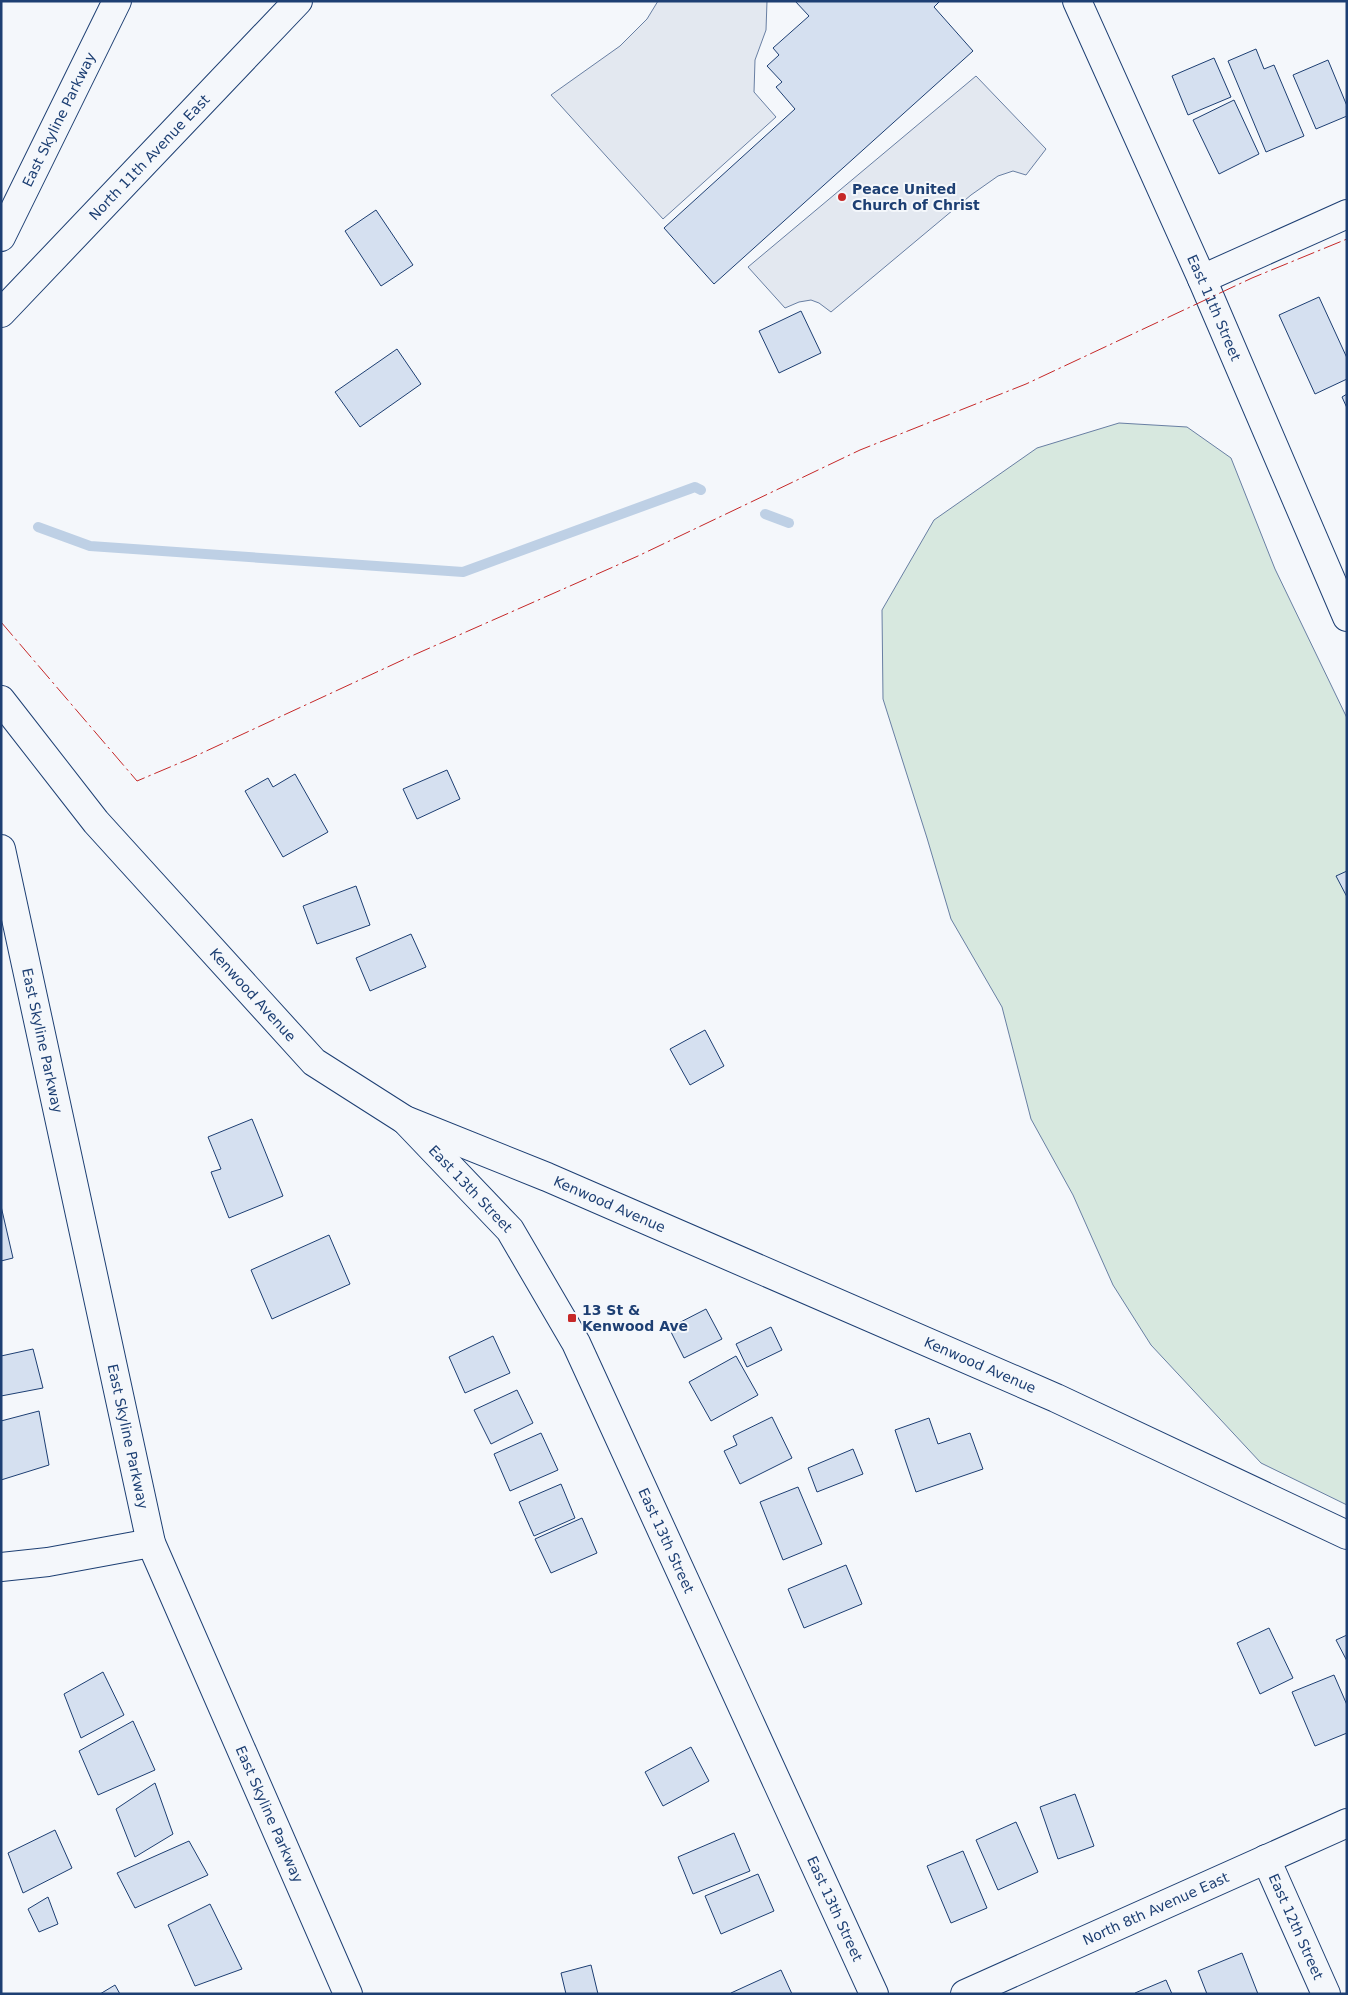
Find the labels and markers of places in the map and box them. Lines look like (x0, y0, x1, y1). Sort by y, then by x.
place label: Peace United Church of Christ (852, 181, 980, 213)
marker: Peace United Church of Christ (836, 191, 848, 203)
place label: 13 St & Kenwood Ave (582, 1302, 688, 1334)
marker: 13 St & Kenwood Ave (566, 1312, 578, 1324)

